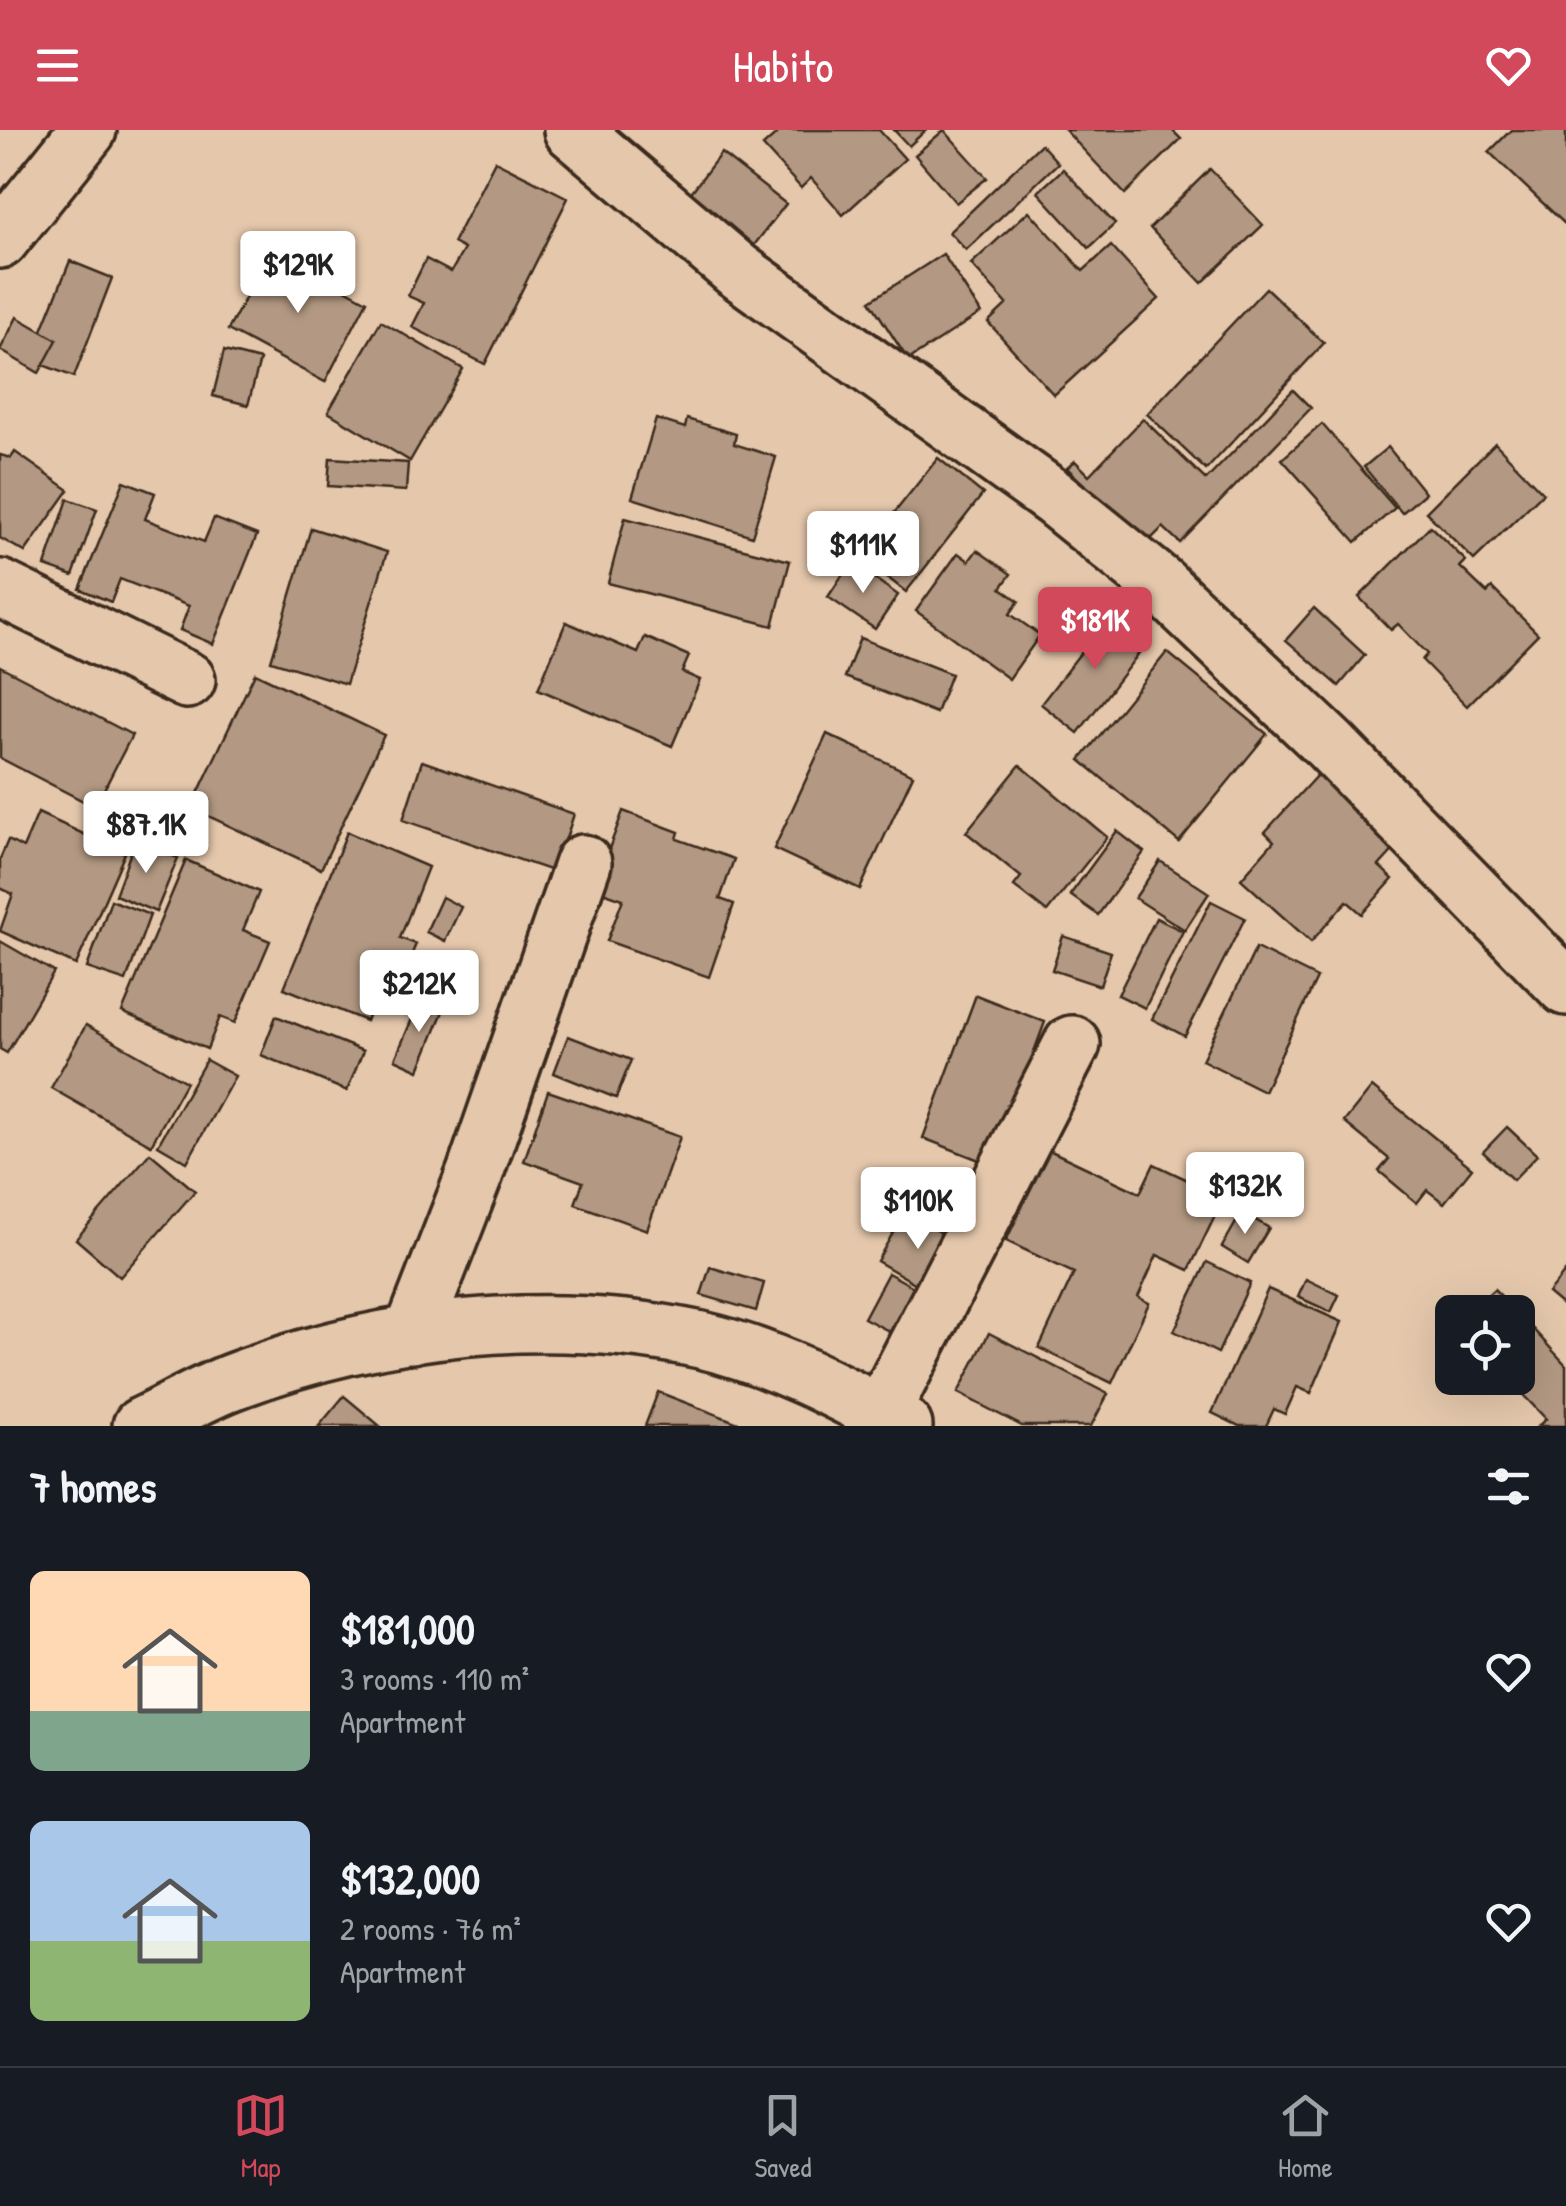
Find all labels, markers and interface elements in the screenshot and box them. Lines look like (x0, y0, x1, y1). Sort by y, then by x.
text: Habito (733, 35, 833, 96)
icon: menu (30, 38, 85, 93)
icon: heart (1481, 38, 1536, 93)
pin: $129K (228, 231, 368, 316)
text: $129K (262, 242, 334, 285)
pin: $111K (793, 511, 933, 596)
text: $111K (829, 522, 897, 565)
pin: $181K (1025, 587, 1165, 672)
text: $181K (1060, 598, 1130, 641)
pin: $87.1K (65, 791, 227, 876)
text: $87.1K (105, 802, 187, 845)
pin: $212K (349, 950, 489, 1035)
text: $212K (382, 961, 456, 1004)
pin: $132K (1175, 1152, 1315, 1237)
text: $132K (1208, 1163, 1282, 1206)
pin: $110K (848, 1167, 988, 1252)
text: $110K (883, 1178, 953, 1221)
map controls (1435, 1295, 1535, 1395)
button: locate (1435, 1295, 1535, 1395)
text: 7 homes (30, 1458, 156, 1515)
icon: filters (1481, 1459, 1536, 1514)
text: $181,000 (340, 1600, 475, 1657)
icon: home (110, 1611, 230, 1731)
icon: heart (1481, 1644, 1536, 1699)
text: 3 rooms · 110 m² (340, 1657, 529, 1700)
text: Apartment (340, 1700, 465, 1743)
text: $132,000 (340, 1850, 480, 1907)
icon: home (110, 1861, 230, 1981)
icon: heart (1481, 1894, 1536, 1949)
text: 2 rooms · 76 m² (340, 1907, 521, 1950)
text: Apartment (340, 1950, 465, 1993)
tab: Map (233, 2088, 288, 2186)
tab: Saved (754, 2088, 812, 2186)
tab: Home (1278, 2088, 1333, 2186)

